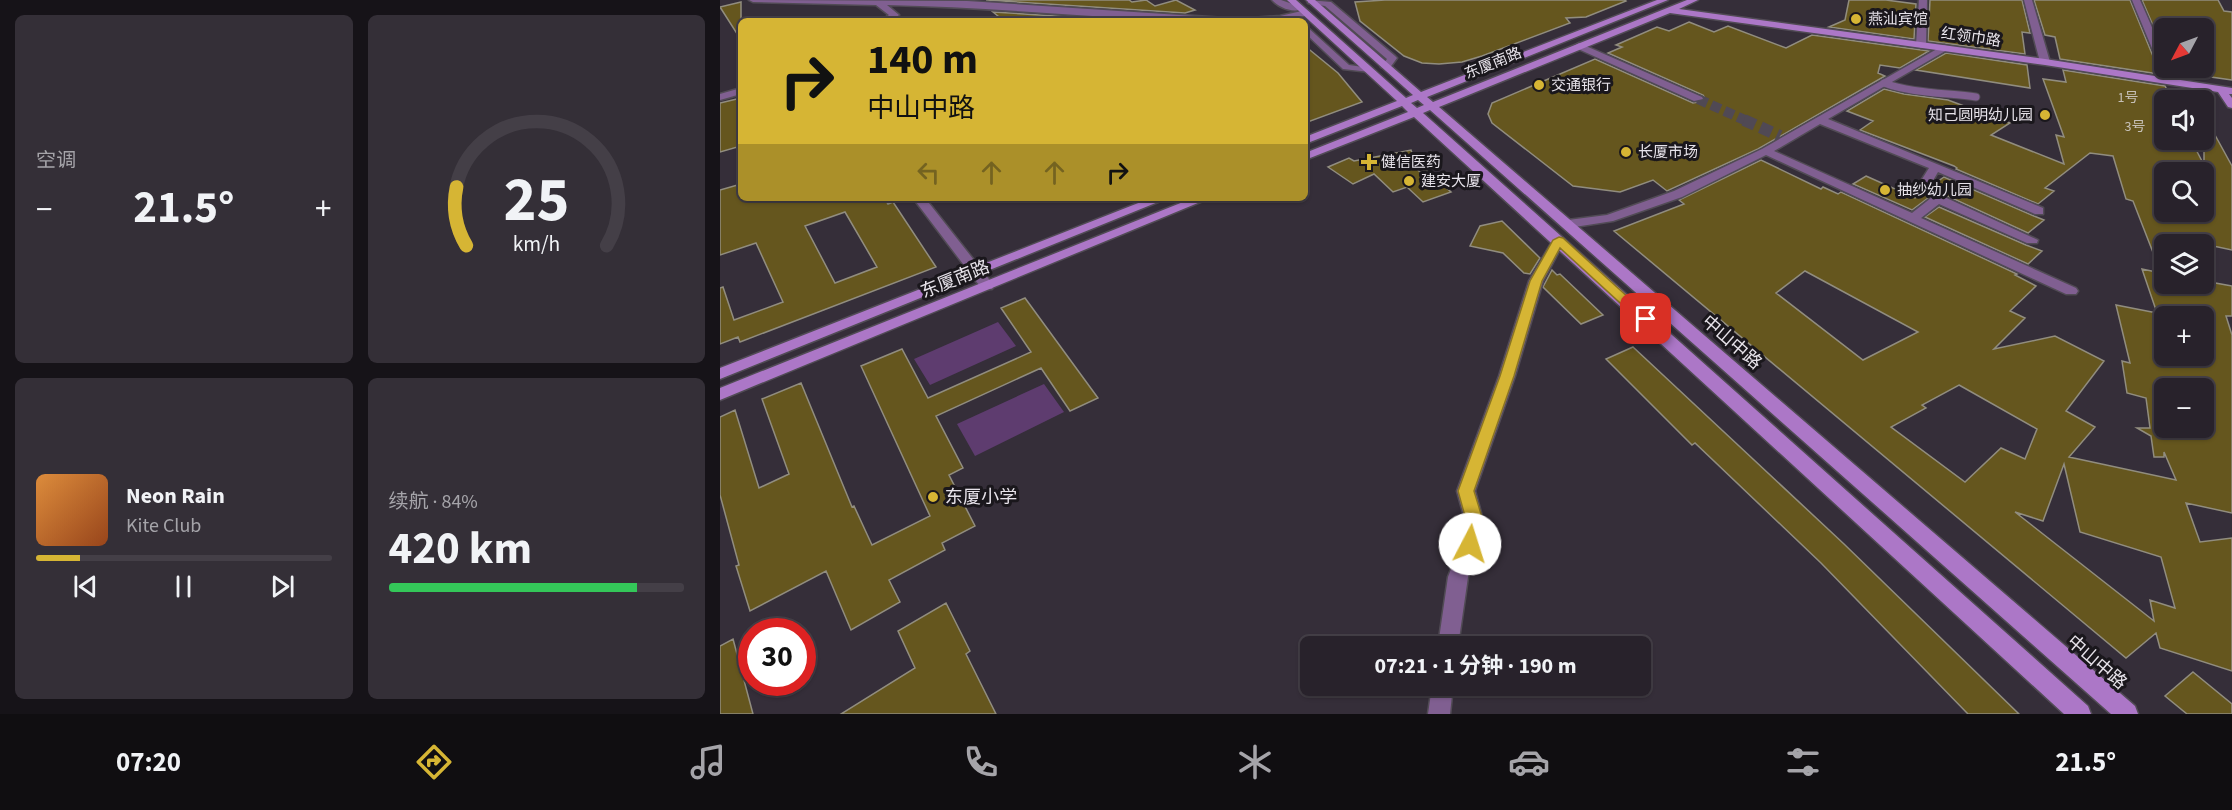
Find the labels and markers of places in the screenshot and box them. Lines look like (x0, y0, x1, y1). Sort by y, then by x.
place label: 燕汕宾馆 (1868, 9, 1928, 30)
marker: 燕汕宾馆 (1849, 12, 1863, 26)
place label: 交通银行 (1551, 75, 1611, 96)
marker: 交通银行 (1532, 78, 1546, 92)
place label: 知己圆明幼儿园 (1928, 105, 2033, 126)
marker: 知己圆明幼儿园 (2038, 108, 2052, 122)
place label: 长厦市场 (1638, 142, 1698, 163)
marker: 长厦市场 (1619, 145, 1633, 159)
place label: 健信医药 (1381, 152, 1441, 173)
marker: 健信医药 (1362, 155, 1376, 169)
place label: 建安大厦 (1421, 171, 1481, 192)
marker: 建安大厦 (1402, 174, 1416, 188)
place label: 抽纱幼儿园 (1897, 180, 1972, 201)
marker: 抽纱幼儿园 (1878, 183, 1892, 197)
pin (1620, 293, 1671, 344)
place label: 东厦小学 (945, 485, 1017, 510)
marker: 东厦小学 (926, 490, 940, 504)

